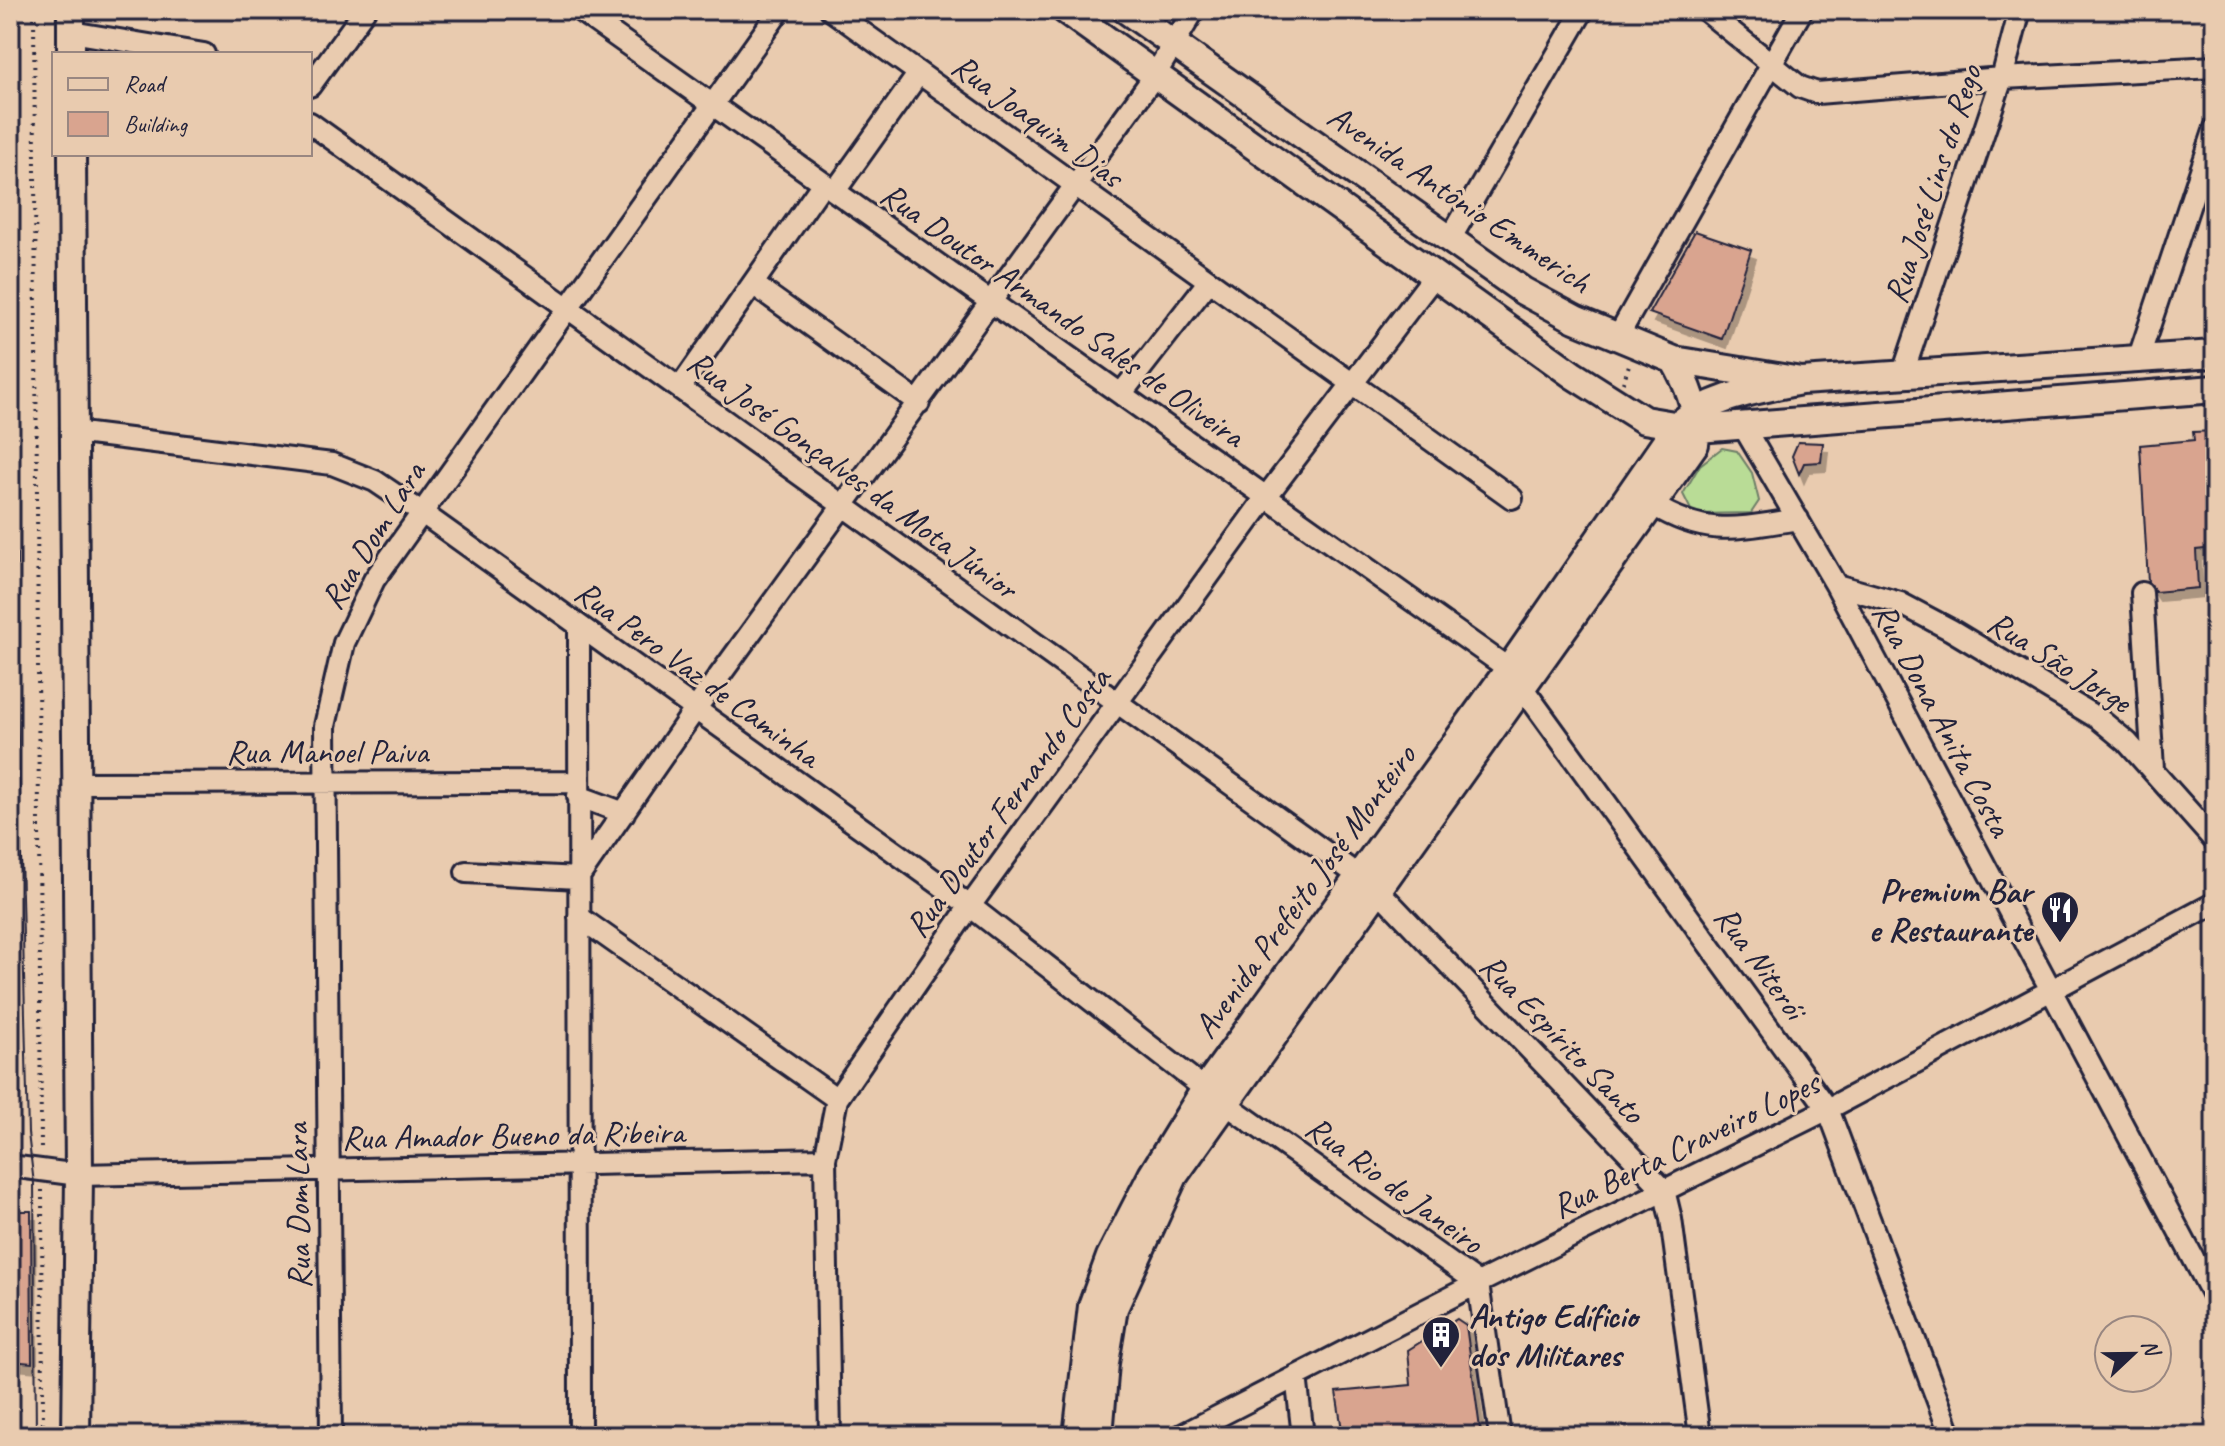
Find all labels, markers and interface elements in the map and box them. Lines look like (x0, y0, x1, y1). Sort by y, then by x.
street label: Rua Joaquim Dias (944, 44, 1135, 199)
legend (52, 52, 312, 156)
street label: Rua José Lins do Rego (1874, 58, 1992, 309)
text: Road (124, 69, 168, 99)
street label: Avenida Antônio Emmerich (1320, 94, 1600, 303)
text: Building (124, 109, 189, 139)
street label: Rua Doutor Armando Sales de Oliveira (872, 172, 1255, 458)
street label: Rua José Gonçalves da Mota Júnior (679, 340, 1028, 610)
street label: Rua Dom Lara (310, 452, 436, 617)
street label: Rua Pero Vaz de Caminha (567, 570, 831, 779)
street label: Rua Dona Anita Costa (1863, 595, 2023, 845)
street label: Rua São Jorge (1980, 601, 2141, 723)
street label: Rua Doutor Fernando Costa (895, 657, 1121, 946)
street label: Rua Manoel Paiva (226, 730, 430, 773)
street label: Avenida Prefeito José Monteiro (1183, 735, 1426, 1046)
place label: Premium Bar e Restaurante (1869, 869, 2036, 951)
restaurant icon: Premium Bar e Restaurante (2039, 889, 2081, 944)
street label: Rua Niterói (1705, 897, 1818, 1031)
street label: Rua Espírito Santo (1471, 944, 1656, 1134)
street label: Rua Berta Craveiro Lopes (1545, 1060, 1829, 1228)
street label: Rua Rio de Janeiro (1297, 1106, 1494, 1264)
street label: Rua Amador Bueno da Ribeira (341, 1110, 688, 1159)
street label: Rua Dom Lara (275, 1120, 320, 1289)
place label: Antigo Edíficio dos Militares (1469, 1294, 1641, 1376)
building icon: Antigo Edíficio dos Militares (1420, 1314, 1462, 1369)
north arrow (2093, 1314, 2173, 1394)
text: N (2135, 1335, 2167, 1362)

